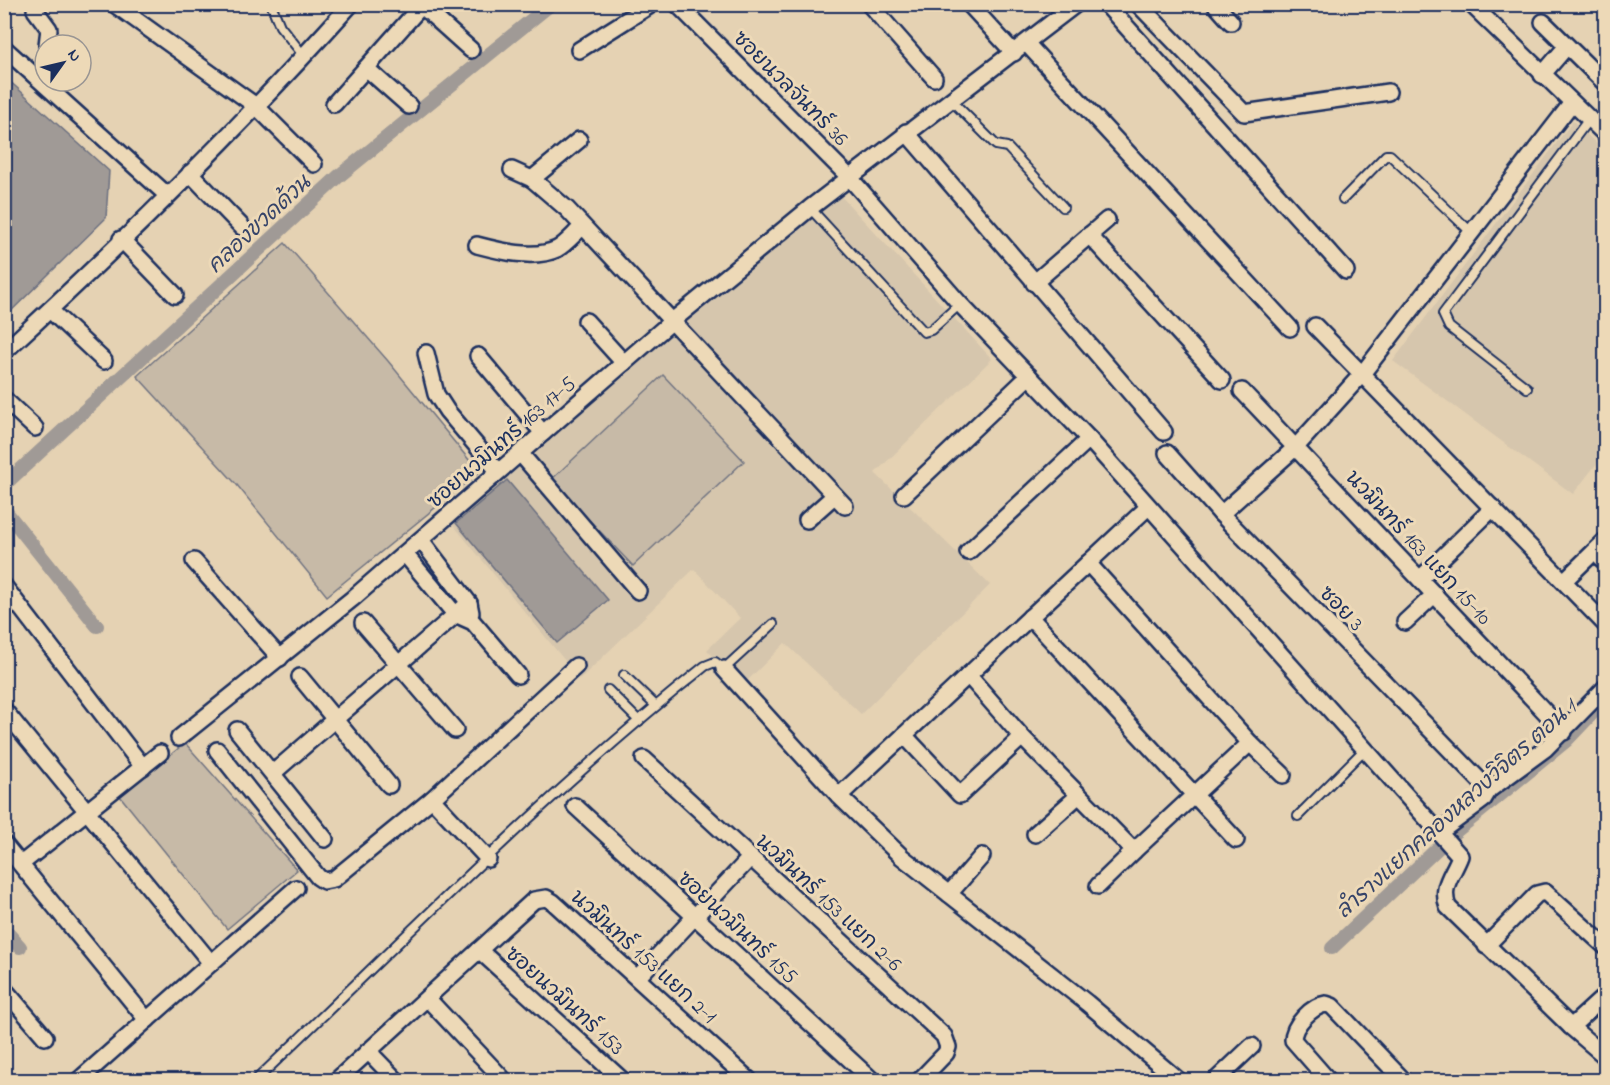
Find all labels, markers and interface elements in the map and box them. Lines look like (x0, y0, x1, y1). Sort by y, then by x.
street label: ซอยนวลจันทร์ 36 (725, 25, 854, 154)
north arrow (33, 33, 93, 93)
text: N (61, 45, 87, 67)
water label: คลองขวดด้วน (201, 168, 320, 282)
street label: ซอยนวมินทร์ 163 17-5 (421, 370, 583, 517)
street label: นวมินทร์ 163 แยก 15-10 (1337, 464, 1498, 633)
street label: ซอย 3 (1311, 580, 1370, 639)
water label: ลำรางแยกคลองหลวงวิจิตร ตอน 1 (1330, 691, 1587, 927)
street label: นวมินทร์ 153 แยก 2-6 (748, 827, 908, 979)
street label: ซอยนวมินทร์ 155 (670, 865, 803, 992)
street label: นวมินทร์ 153 แยก 2-1 (563, 883, 723, 1032)
street label: ซอยนวมินทร์ 153 (497, 940, 630, 1063)

